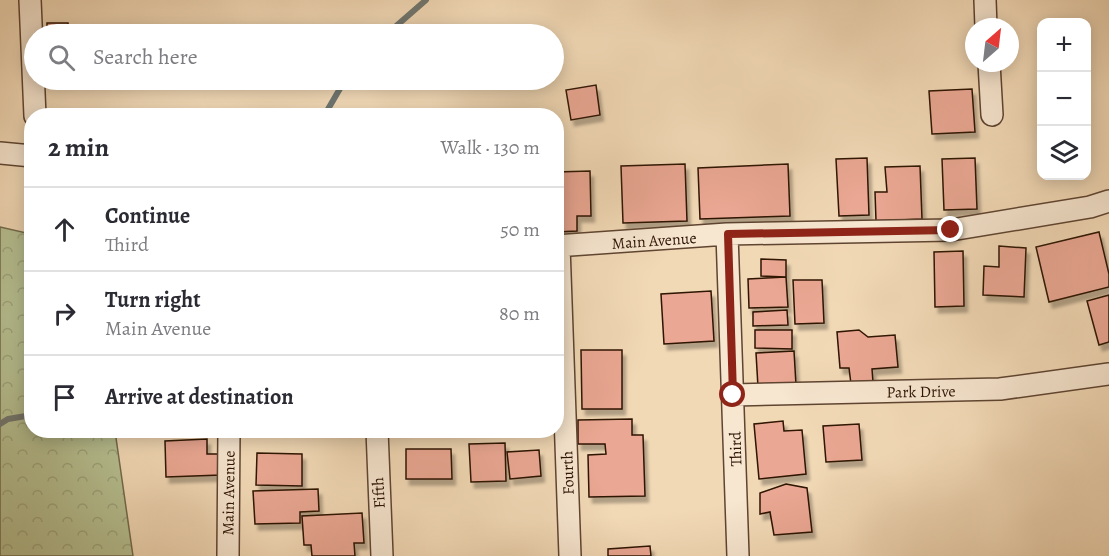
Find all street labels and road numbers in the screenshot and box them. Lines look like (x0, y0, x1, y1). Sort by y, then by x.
street label: Main Avenue (611, 227, 697, 255)
street label: Park Drive (886, 380, 956, 404)
street label: Third (724, 431, 748, 467)
street label: Main Avenue (217, 450, 241, 536)
street label: Fourth (556, 450, 580, 495)
street label: Fifth (367, 476, 391, 509)

